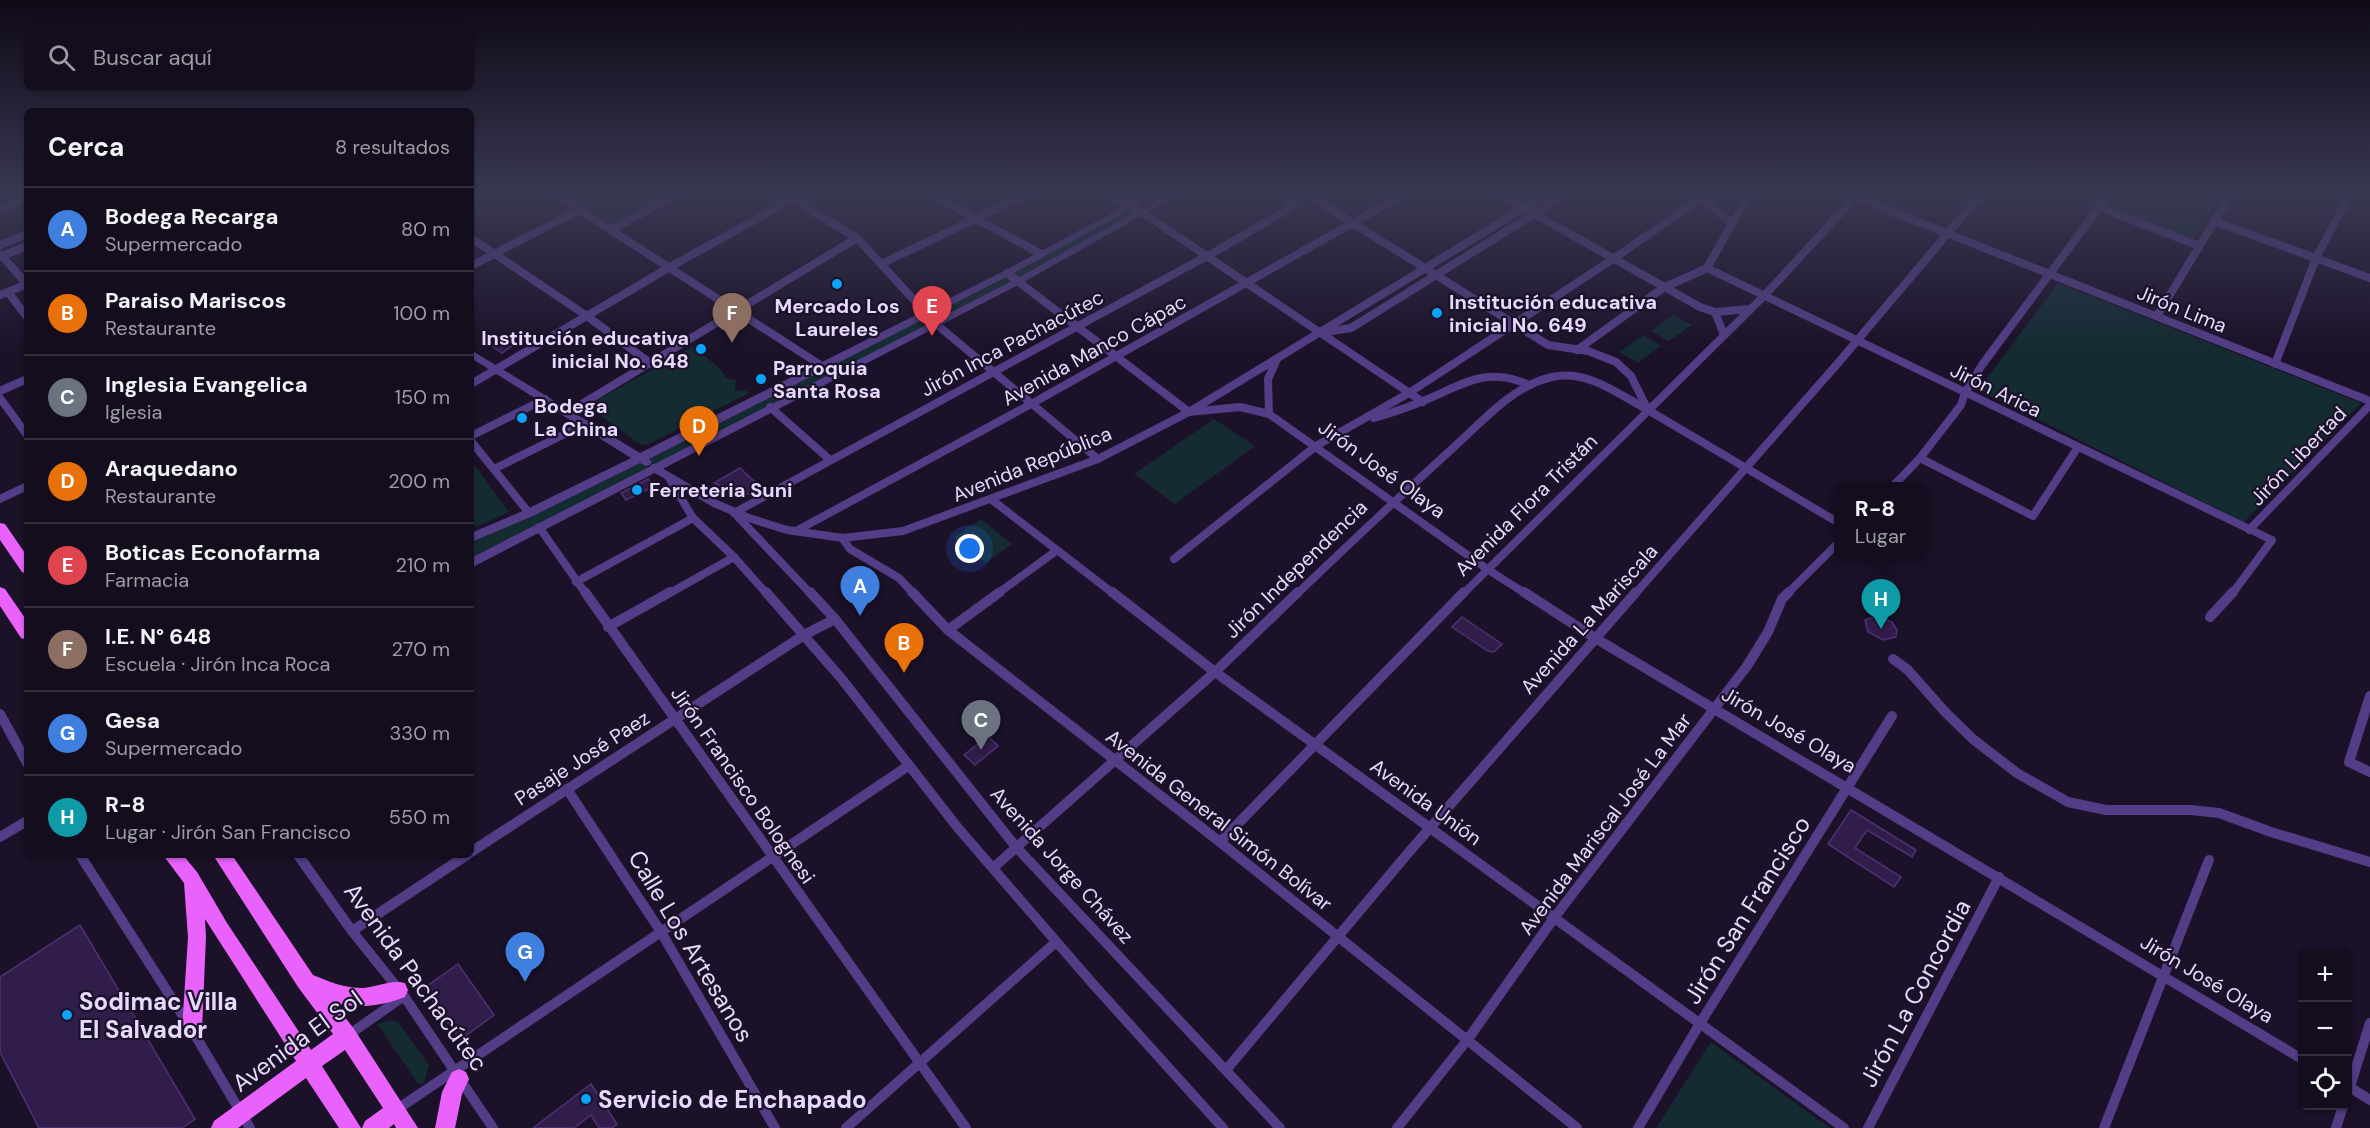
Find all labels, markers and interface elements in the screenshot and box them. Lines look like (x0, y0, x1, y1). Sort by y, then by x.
search box (24, 24, 474, 90)
icon: search (45, 41, 78, 74)
text: Buscar aquí (93, 43, 212, 72)
text: Cerca (48, 130, 124, 164)
text: 8 resultados (335, 134, 450, 160)
text: Bodega Recarga (105, 202, 278, 231)
text: A (60, 216, 75, 242)
text: 80 m (401, 216, 450, 242)
text: Supermercado (105, 231, 242, 257)
marker: Mercado Los Laureles (830, 277, 844, 291)
street label: Jirón Lima (2133, 279, 2231, 339)
street label: Jirón Inca Pachacútec (916, 284, 1108, 402)
text: Paraiso Mariscos (105, 286, 286, 315)
pin: E (912, 286, 952, 336)
street label: Avenida Manco Cápac (997, 289, 1191, 411)
place label: Institución educativa inicial No. 649 (1449, 289, 1657, 338)
place label: Mercado Los Laureles (774, 293, 900, 342)
pin: F (712, 294, 752, 343)
text: B (61, 300, 74, 326)
text: 100 m (393, 300, 450, 326)
marker: Institución educativa inicial No. 649 (1430, 306, 1444, 320)
text: Restaurante (105, 315, 216, 341)
place label: Institución educativa inicial No. 648 (481, 325, 689, 374)
marker: Institución educativa inicial No. 648 (694, 342, 708, 356)
place label: Parroquia Santa Rosa (773, 355, 881, 404)
street label: Jirón Arica (1946, 357, 2046, 423)
text: Inglesia Evangelica (105, 370, 308, 399)
marker: Parroquia Santa Rosa (754, 372, 768, 386)
text: C (60, 384, 75, 410)
text: 150 m (395, 384, 450, 410)
place label: Bodega La China (534, 393, 618, 442)
text: Iglesia (105, 399, 162, 425)
street label: Jirón Libertad (2244, 401, 2352, 511)
pin: D (680, 406, 718, 456)
marker: Bodega La China (515, 411, 529, 425)
street label: Jirón José Olaya (1313, 414, 1451, 524)
street label: Avenida República (949, 420, 1115, 508)
street label: Avenida Flora Tristán (1449, 428, 1603, 582)
text: Araquedano (105, 454, 238, 483)
text: D (60, 468, 75, 494)
text: 200 m (388, 468, 450, 494)
place label: Ferreteria Suni (649, 477, 792, 503)
popup (1834, 482, 1927, 560)
text: Restaurante (105, 483, 216, 509)
marker: Ferreteria Suni (630, 483, 644, 497)
street label: Jirón Independencia (1219, 494, 1373, 644)
text: R-8 (1855, 494, 1895, 523)
text: Lugar (1855, 523, 1906, 549)
your location (955, 534, 984, 563)
text: Boticas Econofarma (105, 538, 321, 567)
street label: Avenida La Mariscala (1515, 539, 1663, 699)
text: E (62, 552, 73, 578)
text: 210 m (395, 552, 450, 578)
pin: A (840, 566, 880, 616)
text: Farmacia (105, 567, 189, 593)
pin: H (1862, 580, 1900, 629)
text: I.E. N° 648 (105, 622, 211, 651)
pin: B (884, 624, 924, 673)
text: F (62, 636, 73, 662)
text: 270 m (392, 636, 450, 662)
text: Escuela · Jirón Inca Roca (105, 651, 330, 677)
street label: Jirón Francisco Bolognesi (665, 681, 821, 889)
street label: Jirón José Olaya (1717, 681, 1861, 779)
pin: C (962, 700, 1000, 750)
street label: Pasaje José Paez (510, 705, 654, 811)
text: Gesa (105, 706, 160, 735)
street label: Avenida Mariscal José La Mar (1513, 708, 1697, 940)
text: G (60, 720, 75, 746)
text: 330 m (390, 720, 450, 746)
street label: Avenida General Simón Bolívar (1101, 724, 1337, 916)
text: Supermercado (105, 735, 242, 761)
street label: Avenida Unión (1365, 753, 1487, 851)
street label: Avenida Jorge Chávez (985, 781, 1139, 949)
text: R-8 (105, 790, 145, 819)
text: H (60, 804, 75, 830)
text: 550 m (389, 804, 450, 830)
street label: Jirón San Francisco (1677, 810, 1817, 1010)
text: Lugar · Jirón San Francisco (105, 819, 351, 845)
street label: Calle Los Artesanos (621, 844, 761, 1048)
street label: Avenida Pachacútec (337, 877, 495, 1077)
street label: Jirón La Concordia (1852, 894, 1978, 1092)
street label: Jirón José Olaya (2136, 929, 2278, 1029)
pin: G (506, 932, 544, 982)
map controls (2298, 948, 2352, 1110)
button: + (2298, 948, 2352, 1002)
street label: Avenida El Sol (226, 983, 368, 1099)
place label: Sodimac Villa El Salvador (79, 986, 238, 1045)
button: − (2298, 1002, 2352, 1056)
marker: Sodimac Villa El Salvador (60, 1008, 74, 1022)
button: locate (2298, 1056, 2352, 1110)
place label: Servicio de Enchapado (598, 1084, 867, 1115)
marker: Servicio de Enchapado (579, 1092, 593, 1106)

